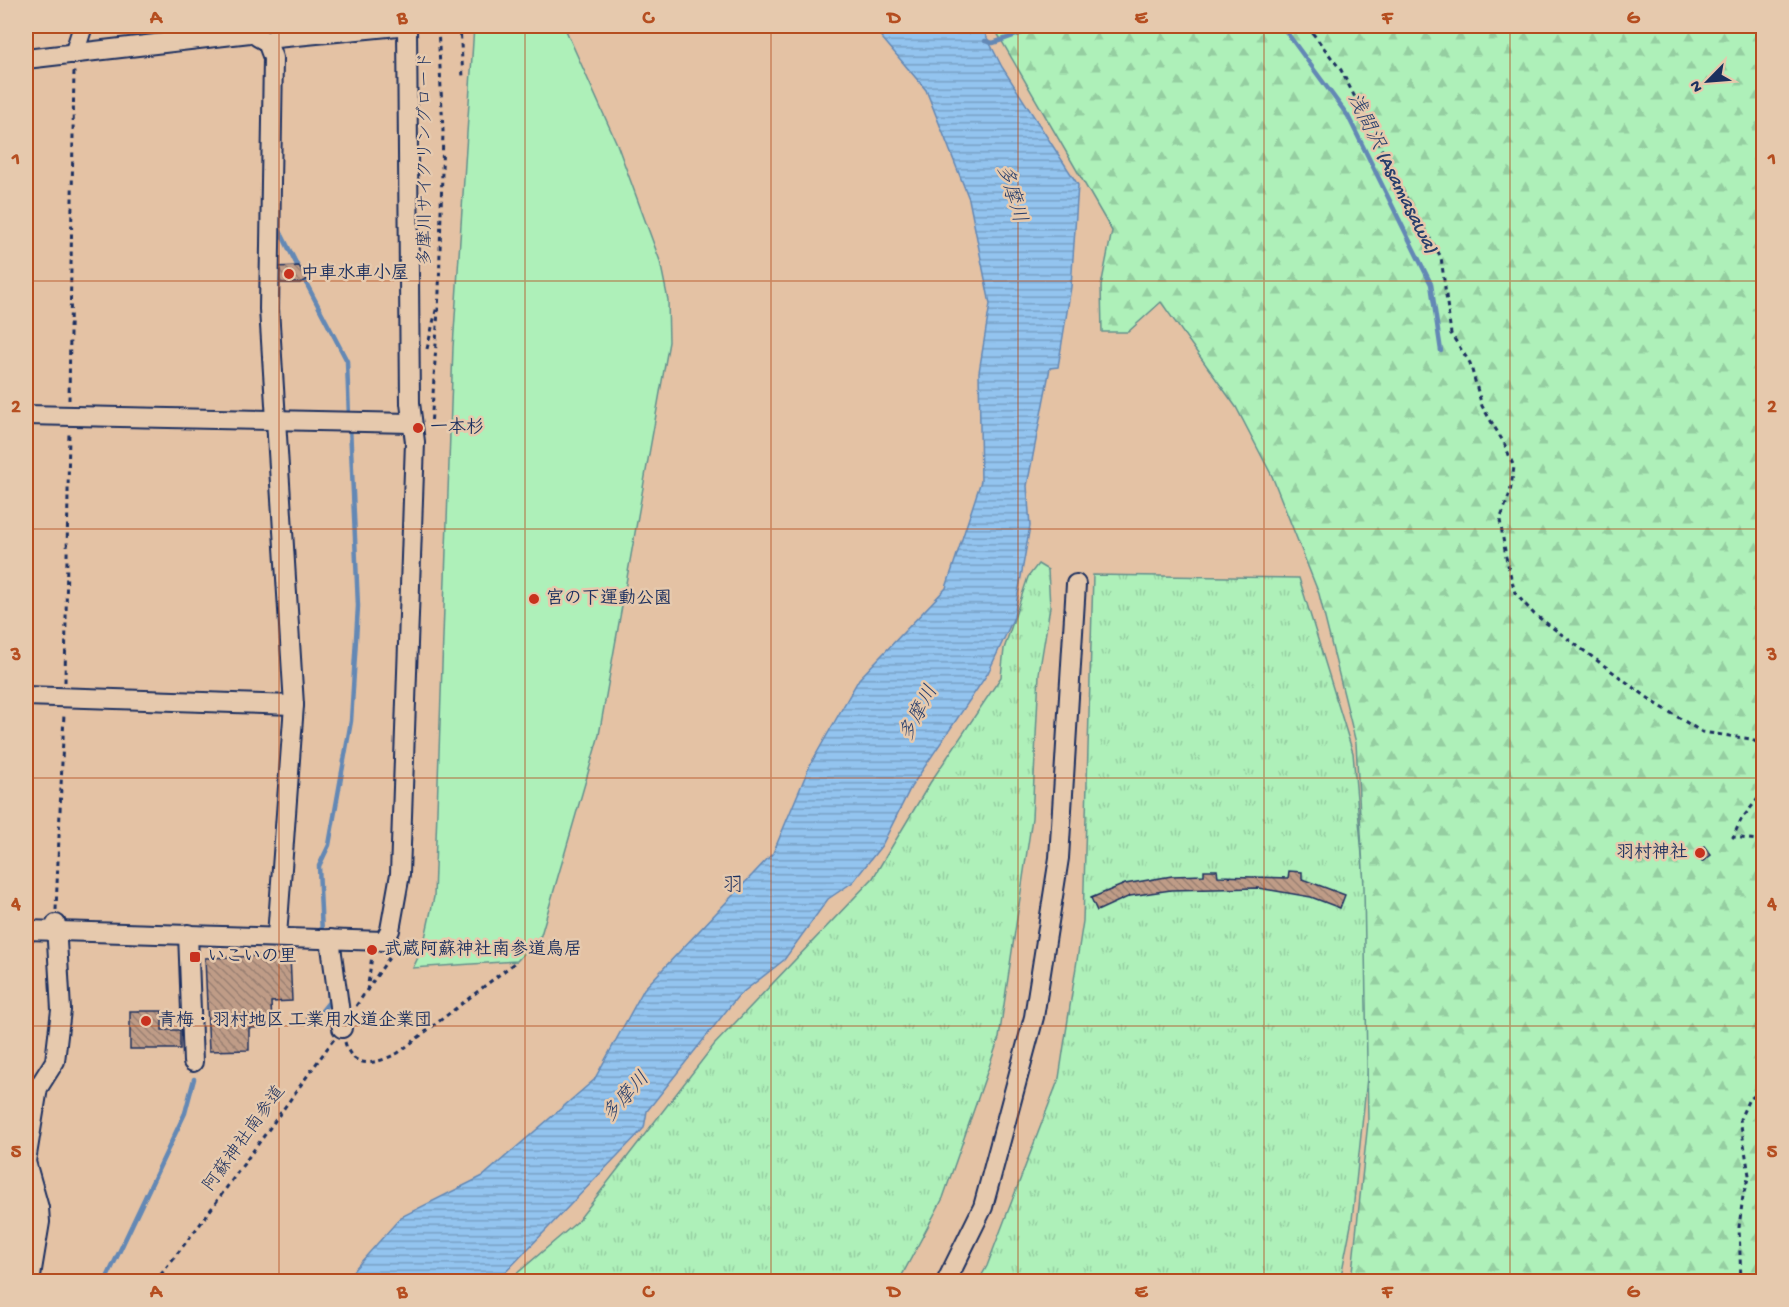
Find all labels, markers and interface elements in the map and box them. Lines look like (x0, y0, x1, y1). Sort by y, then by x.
text: A (149, 8, 164, 31)
text: B (396, 8, 408, 31)
text: C (642, 8, 656, 31)
text: D (885, 8, 901, 31)
text: E (1135, 8, 1149, 31)
text: F (1381, 8, 1394, 31)
text: G (1627, 8, 1641, 31)
north arrow (1678, 51, 1738, 111)
street label: 多摩川サイクリングロード (415, 52, 437, 266)
text: N (1687, 77, 1708, 95)
water label: 浅間沢 (Asamasawa) (1341, 89, 1443, 258)
text: 1 (11, 149, 20, 172)
text: 1 (1767, 149, 1776, 172)
water label: 多摩川 (990, 161, 1032, 226)
place label: 中車水車小屋 (301, 263, 409, 285)
marker: 中車水車小屋 (282, 267, 296, 281)
text: 2 (11, 397, 21, 420)
text: 2 (1767, 397, 1777, 420)
place label: 一本杉 (430, 417, 484, 439)
marker: 一本杉 (411, 421, 425, 435)
place label: 宮の下運動公園 (546, 588, 672, 610)
marker: 宮の下運動公園 (527, 592, 541, 606)
text: 3 (10, 645, 21, 668)
text: 3 (1766, 645, 1777, 668)
water label: 多摩川 (894, 681, 944, 746)
place label: 羽村神社 (1616, 842, 1688, 864)
marker: 羽村神社 (1693, 846, 1707, 860)
district label: 羽 (723, 875, 744, 900)
text: 4 (10, 894, 21, 917)
text: 4 (1766, 894, 1777, 917)
place label: 武蔵阿蘇神社南参道鳥居 (384, 938, 582, 961)
marker: 武蔵阿蘇神社南参道鳥居 (365, 943, 379, 957)
place label: いこいの里 (207, 947, 297, 968)
marker: いこいの里 (188, 950, 202, 964)
place label: 青梅・羽村地区 工業用水道企業団 (158, 1010, 432, 1032)
marker: 青梅・羽村地区 工業用水道企業団 (139, 1014, 153, 1028)
water label: 多摩川 (597, 1067, 656, 1128)
street label: 阿蘇神社南参道 (199, 1081, 291, 1196)
text: 5 (11, 1142, 22, 1165)
text: 5 (1767, 1142, 1778, 1165)
text: A (149, 1282, 164, 1305)
text: B (396, 1282, 408, 1305)
text: C (642, 1282, 656, 1305)
text: D (885, 1282, 901, 1305)
text: E (1135, 1282, 1149, 1305)
text: F (1381, 1282, 1394, 1305)
text: G (1627, 1282, 1641, 1305)

